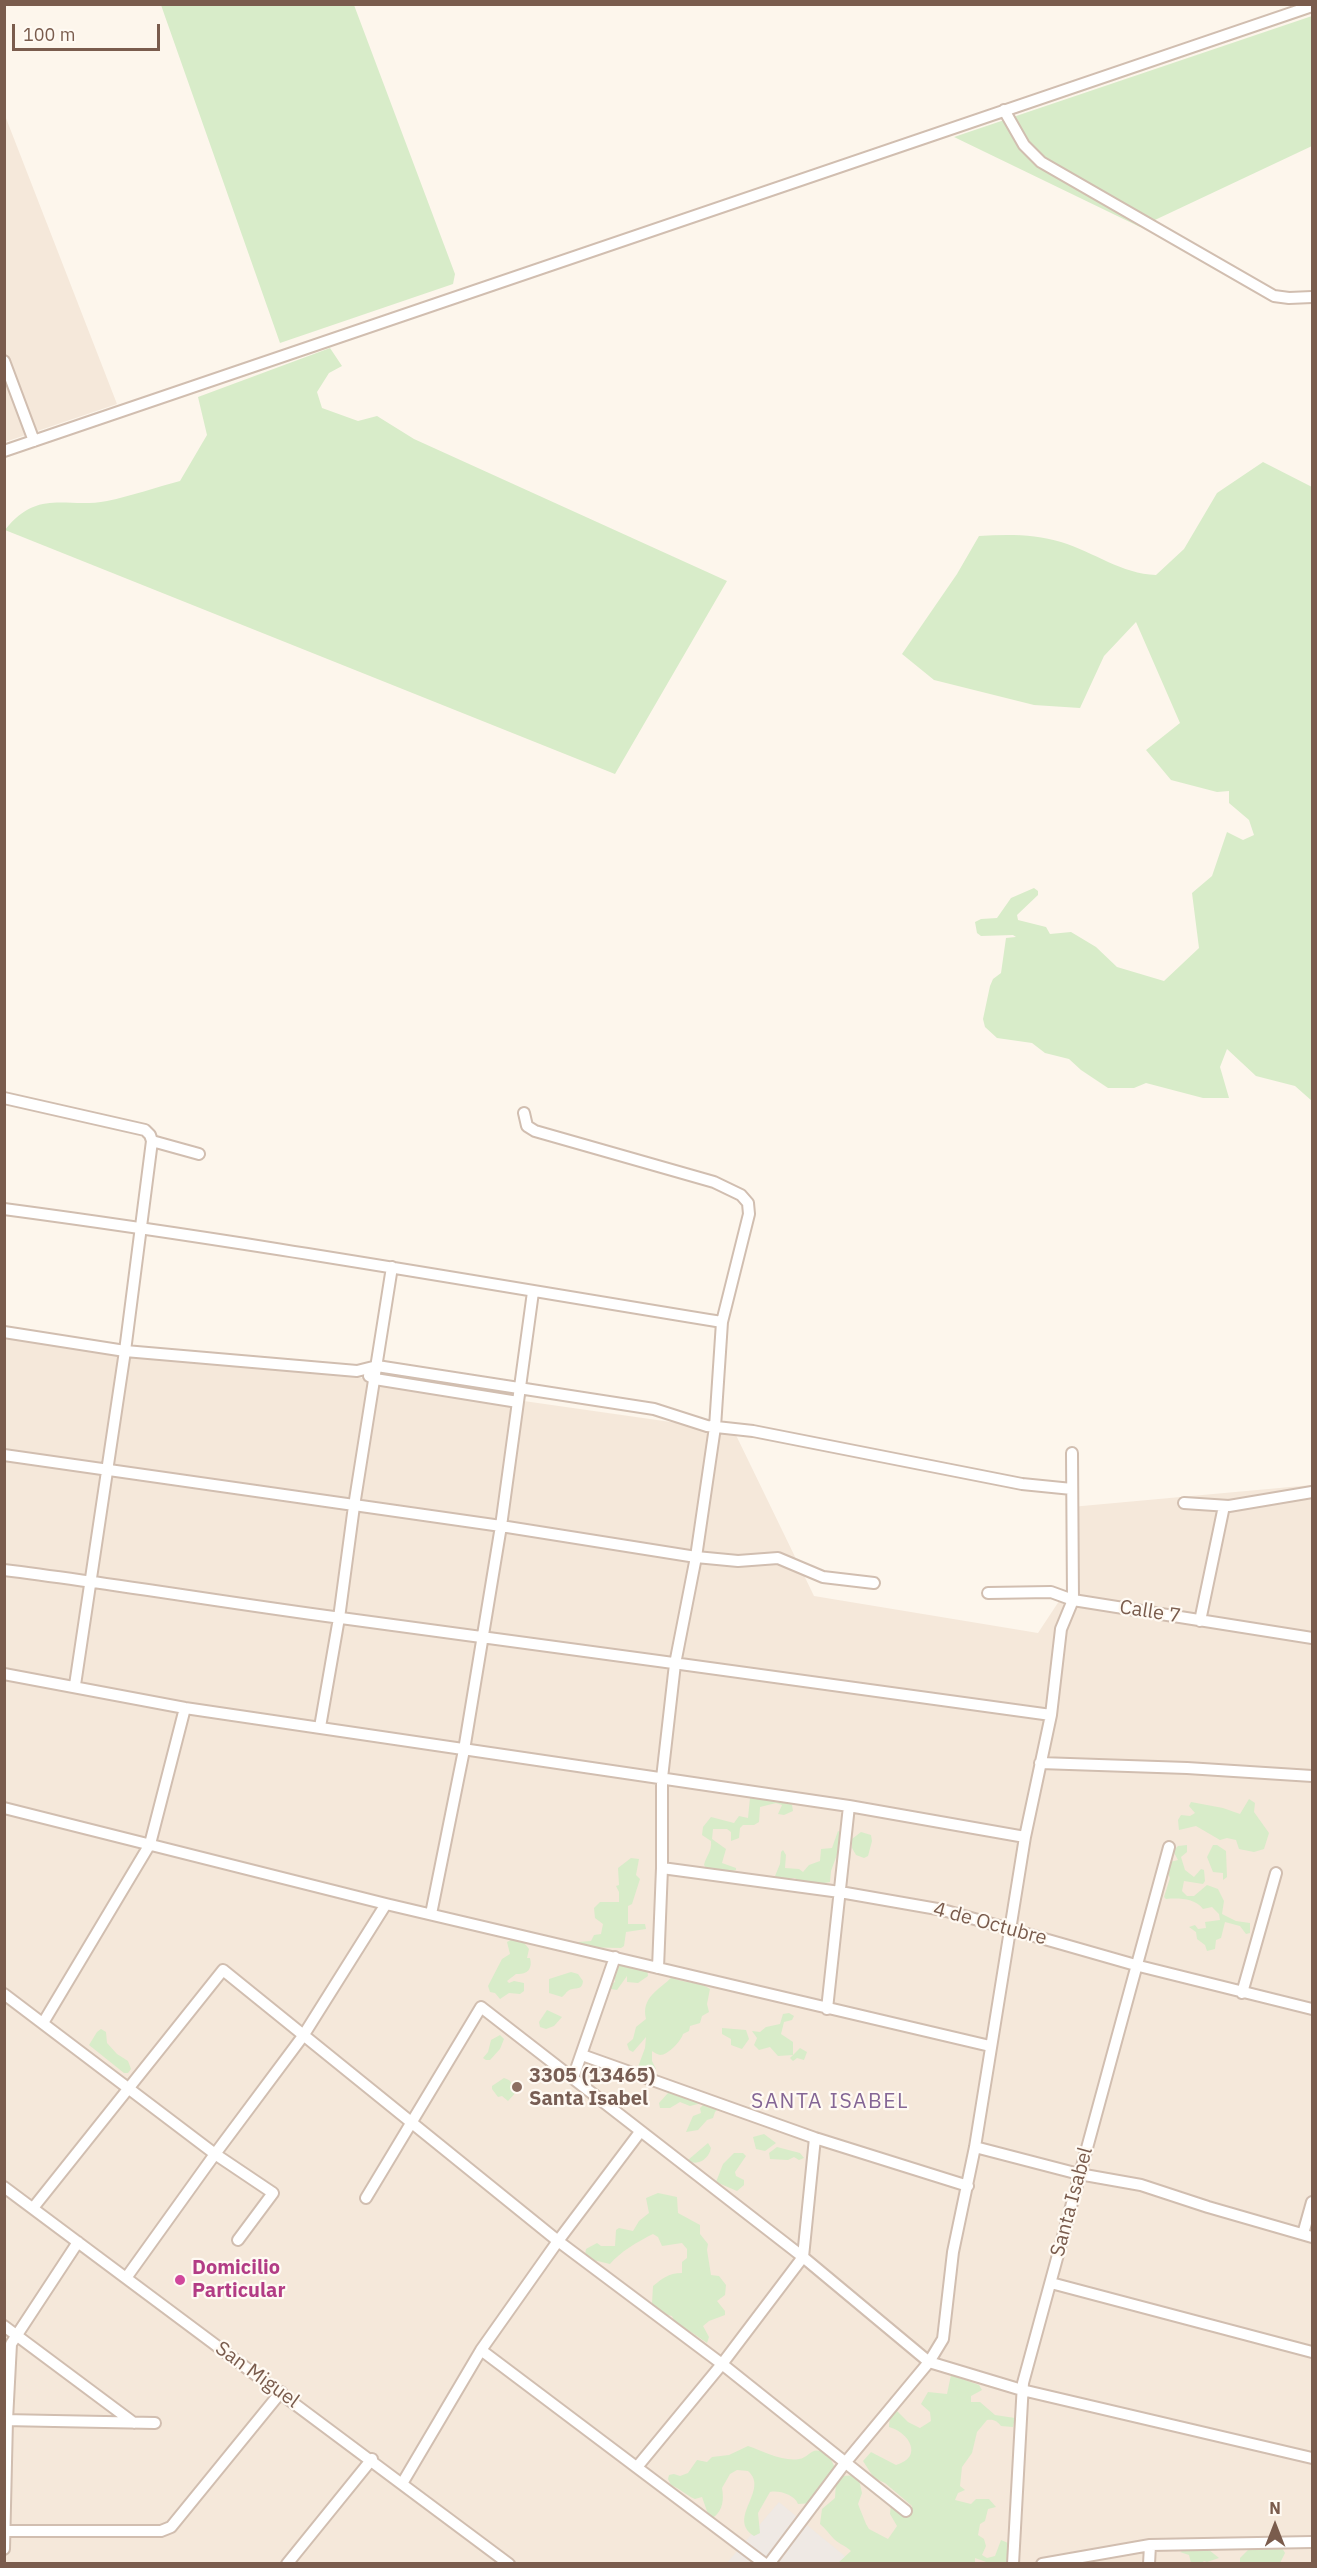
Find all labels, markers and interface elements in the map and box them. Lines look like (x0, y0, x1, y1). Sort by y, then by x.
scale bar (15, 12, 164, 50)
text: 100 m (23, 23, 75, 46)
street label: Calle 7 (1118, 1595, 1182, 1629)
street label: 4 de Octubre (931, 1897, 1049, 1951)
place label: 3305 (13465) Santa Isabel (529, 2064, 655, 2111)
marker: 3305 (13465) Santa Isabel (510, 2080, 524, 2094)
district label: SANTA ISABEL (751, 2089, 909, 2115)
street label: Santa Isabel (1046, 2145, 1098, 2259)
place label: Domicilio Particular (192, 2256, 286, 2303)
marker: Domicilio Particular (173, 2273, 187, 2287)
street label: San Miguel (210, 2337, 304, 2413)
north arrow (1245, 2496, 1305, 2556)
text: N (1269, 2498, 1281, 2518)

